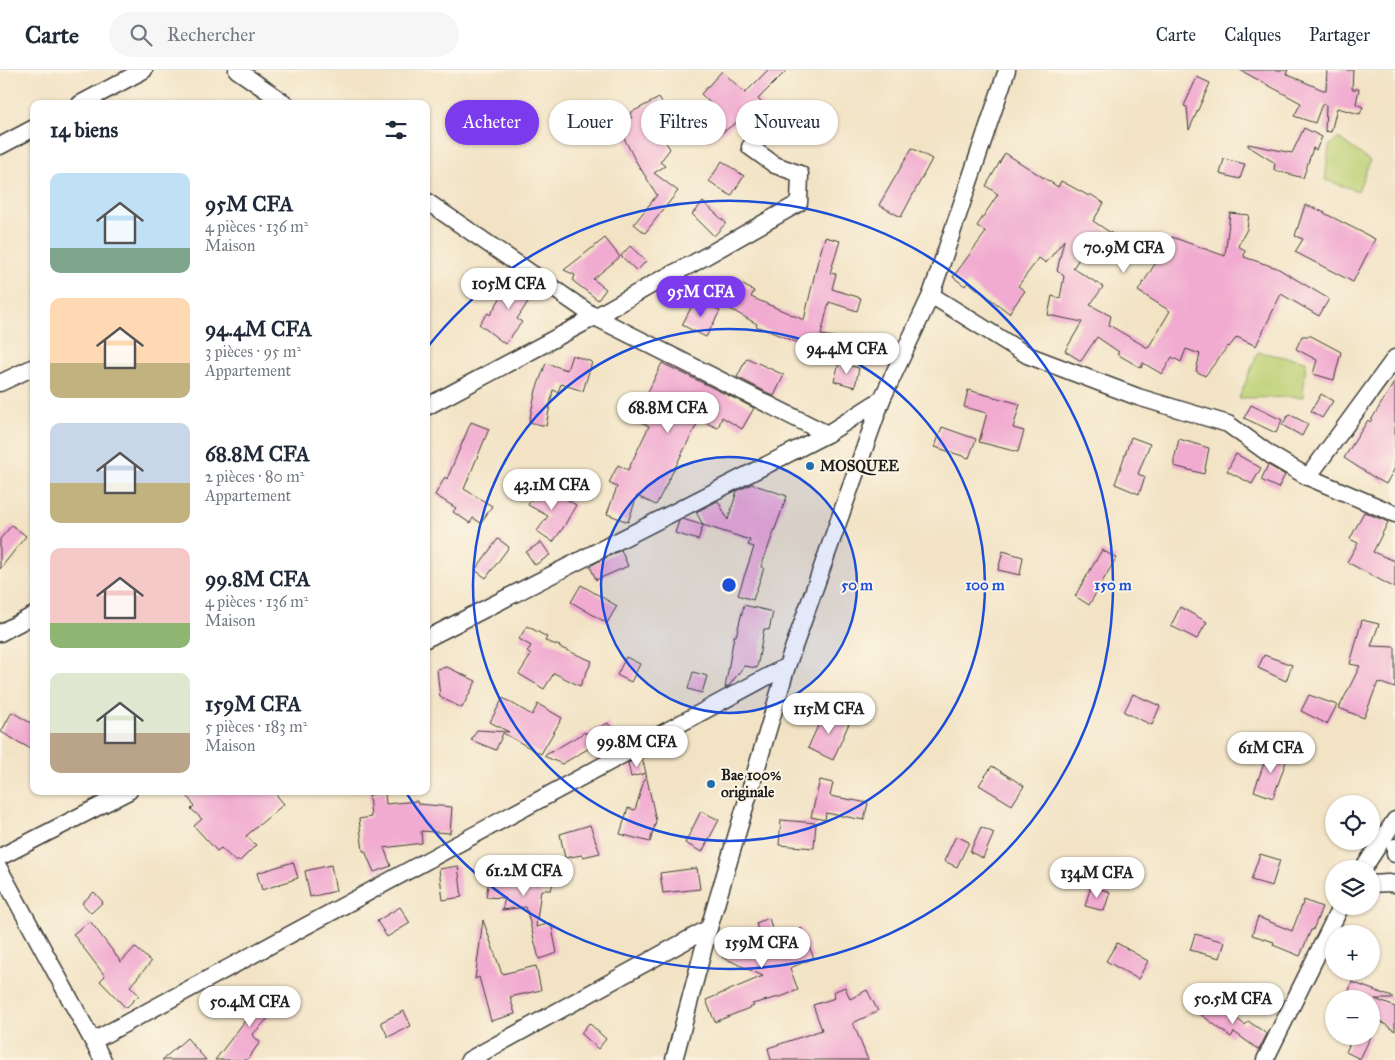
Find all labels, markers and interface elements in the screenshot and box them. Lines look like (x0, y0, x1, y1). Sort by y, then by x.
search box (109, 12, 459, 57)
text: Carte (25, 20, 79, 50)
icon: search (127, 21, 155, 49)
text: Rechercher (167, 23, 255, 46)
text: Carte (1156, 24, 1196, 46)
text: Calques (1224, 24, 1281, 46)
text: Partager (1309, 24, 1370, 46)
chip: Acheter (445, 100, 539, 145)
chip: Louer (549, 100, 631, 145)
chip: Filtres (641, 100, 726, 145)
chip: Nouveau (736, 100, 838, 145)
icon: filters (382, 116, 410, 144)
text: 14 biens (50, 117, 118, 143)
text: 95M CFA (205, 191, 293, 217)
icon: home (90, 193, 150, 253)
text: 4 pièces · 136 m² (205, 217, 308, 236)
pin: 70.9M CFA (1067, 232, 1181, 274)
text: Maison (205, 236, 255, 255)
text: 70.9M CFA (1083, 238, 1165, 257)
pin: 105M CFA (457, 268, 561, 310)
text: 105M CFA (472, 274, 546, 293)
pin: 95M CFA (655, 276, 747, 318)
text: 95M CFA (667, 282, 735, 301)
text: 94.4M CFA (205, 316, 312, 342)
icon: home (90, 318, 150, 378)
pin: 94.4M CFA (790, 332, 904, 375)
text: 94.4M CFA (806, 339, 888, 358)
text: 3 pièces · 95 m² (205, 342, 301, 361)
text: Appartement (205, 361, 291, 380)
pin: 68.8M CFA (611, 392, 725, 434)
text: 68.8M CFA (628, 398, 708, 417)
text: 68.8M CFA (205, 441, 310, 467)
icon: home (90, 443, 150, 503)
place label: MOSQUEE (820, 457, 899, 476)
marker: MOSQUEE (804, 460, 816, 472)
text: 2 pièces · 80 m² (205, 467, 304, 486)
pin: 43.1M CFA (495, 468, 609, 511)
text: 43.1M CFA (514, 475, 590, 494)
text: Appartement (205, 486, 291, 505)
text: 99.8M CFA (205, 566, 310, 592)
icon: home (90, 568, 150, 628)
centre of rings (720, 576, 738, 594)
text: 50 m (841, 576, 873, 594)
text: 100 m (965, 576, 1005, 594)
text: 150 m (1094, 576, 1132, 594)
text: 4 pièces · 136 m² (205, 592, 308, 611)
text: Maison (205, 611, 255, 630)
text: 159M CFA (205, 691, 302, 717)
pin: 115M CFA (777, 692, 881, 735)
icon: home (90, 693, 150, 753)
text: 115M CFA (793, 699, 865, 718)
text: 5 pièces · 183 m² (205, 717, 307, 736)
pin: 99.8M CFA (580, 726, 694, 768)
text: 99.8M CFA (597, 732, 677, 751)
pin: 61M CFA (1225, 732, 1317, 774)
text: Maison (205, 736, 255, 755)
text: 61M CFA (1238, 738, 1304, 757)
place label: Bae 100% originale (721, 766, 781, 802)
marker: Bae 100% originale (705, 778, 717, 790)
map controls (1325, 795, 1380, 1045)
button: locate (1325, 795, 1380, 850)
pin: 61.2M CFA (467, 854, 581, 897)
pin: 134M CFA (1045, 856, 1149, 899)
button: layers (1325, 860, 1380, 915)
text: 61.2M CFA (486, 861, 562, 880)
text: 134M CFA (1061, 863, 1133, 882)
button: + (1325, 925, 1380, 980)
pin: 159M CFA (710, 926, 814, 969)
text: 159M CFA (725, 933, 799, 952)
pin: 50.5M CFA (1176, 982, 1290, 1025)
pin: 50.4M CFA (193, 986, 307, 1028)
text: 50.5M CFA (1194, 989, 1272, 1008)
button: − (1325, 990, 1380, 1045)
text: 50.4M CFA (210, 992, 290, 1011)

